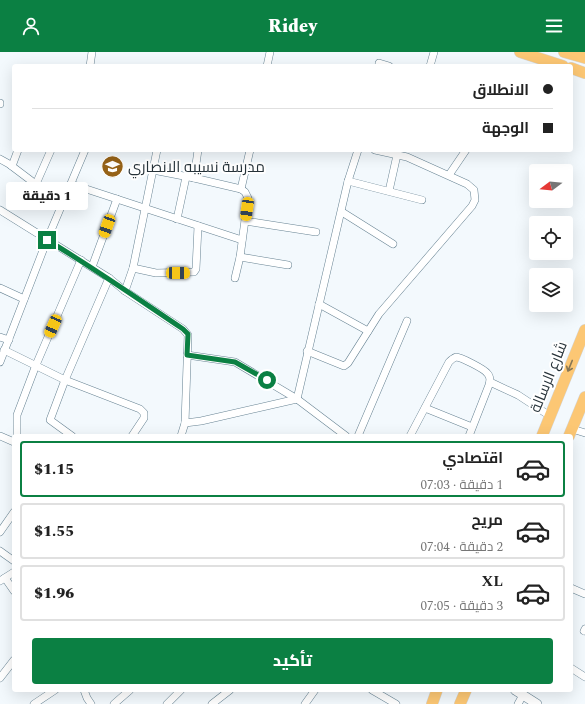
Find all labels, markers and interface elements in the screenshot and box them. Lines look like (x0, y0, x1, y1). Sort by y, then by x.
text: Ridey (268, 13, 317, 40)
icon: person (20, 15, 42, 37)
icon: menu (543, 15, 565, 37)
text: الانطلاق (473, 79, 529, 102)
text: الوجهة (482, 117, 529, 140)
school or university icon: مدرسة نسيبه الانصاري (99, 154, 125, 180)
place label: مدرسة نسيبه الانصاري (128, 156, 265, 179)
north arrow (529, 164, 573, 208)
map controls (529, 164, 573, 312)
callout: 1 دقيقة (6, 182, 88, 210)
text: 1 دقيقة (23, 186, 71, 206)
car (239, 196, 255, 222)
car (97, 213, 117, 239)
button: locate (529, 216, 573, 260)
route end (38, 231, 56, 249)
car (166, 267, 190, 279)
button: layers (529, 268, 573, 312)
car (43, 313, 63, 339)
street label: شارع الرسالة (524, 338, 574, 416)
one-way arrow (566, 360, 574, 372)
route start (258, 371, 276, 389)
text: اقتصادي (443, 447, 503, 470)
icon: car (515, 451, 551, 487)
text: $1.15 (34, 458, 74, 481)
text: 1 دقيقة · 07:03 (420, 475, 503, 495)
text: مريح (471, 509, 503, 532)
icon: car (515, 513, 551, 549)
text: $1.55 (34, 520, 74, 543)
text: 2 دقيقة · 07:04 (420, 537, 503, 557)
text: XL (482, 570, 503, 593)
icon: car (515, 575, 551, 611)
text: $1.96 (34, 582, 74, 605)
text: 3 دقيقة · 07:05 (420, 596, 503, 616)
button: تأكيد (32, 638, 553, 684)

